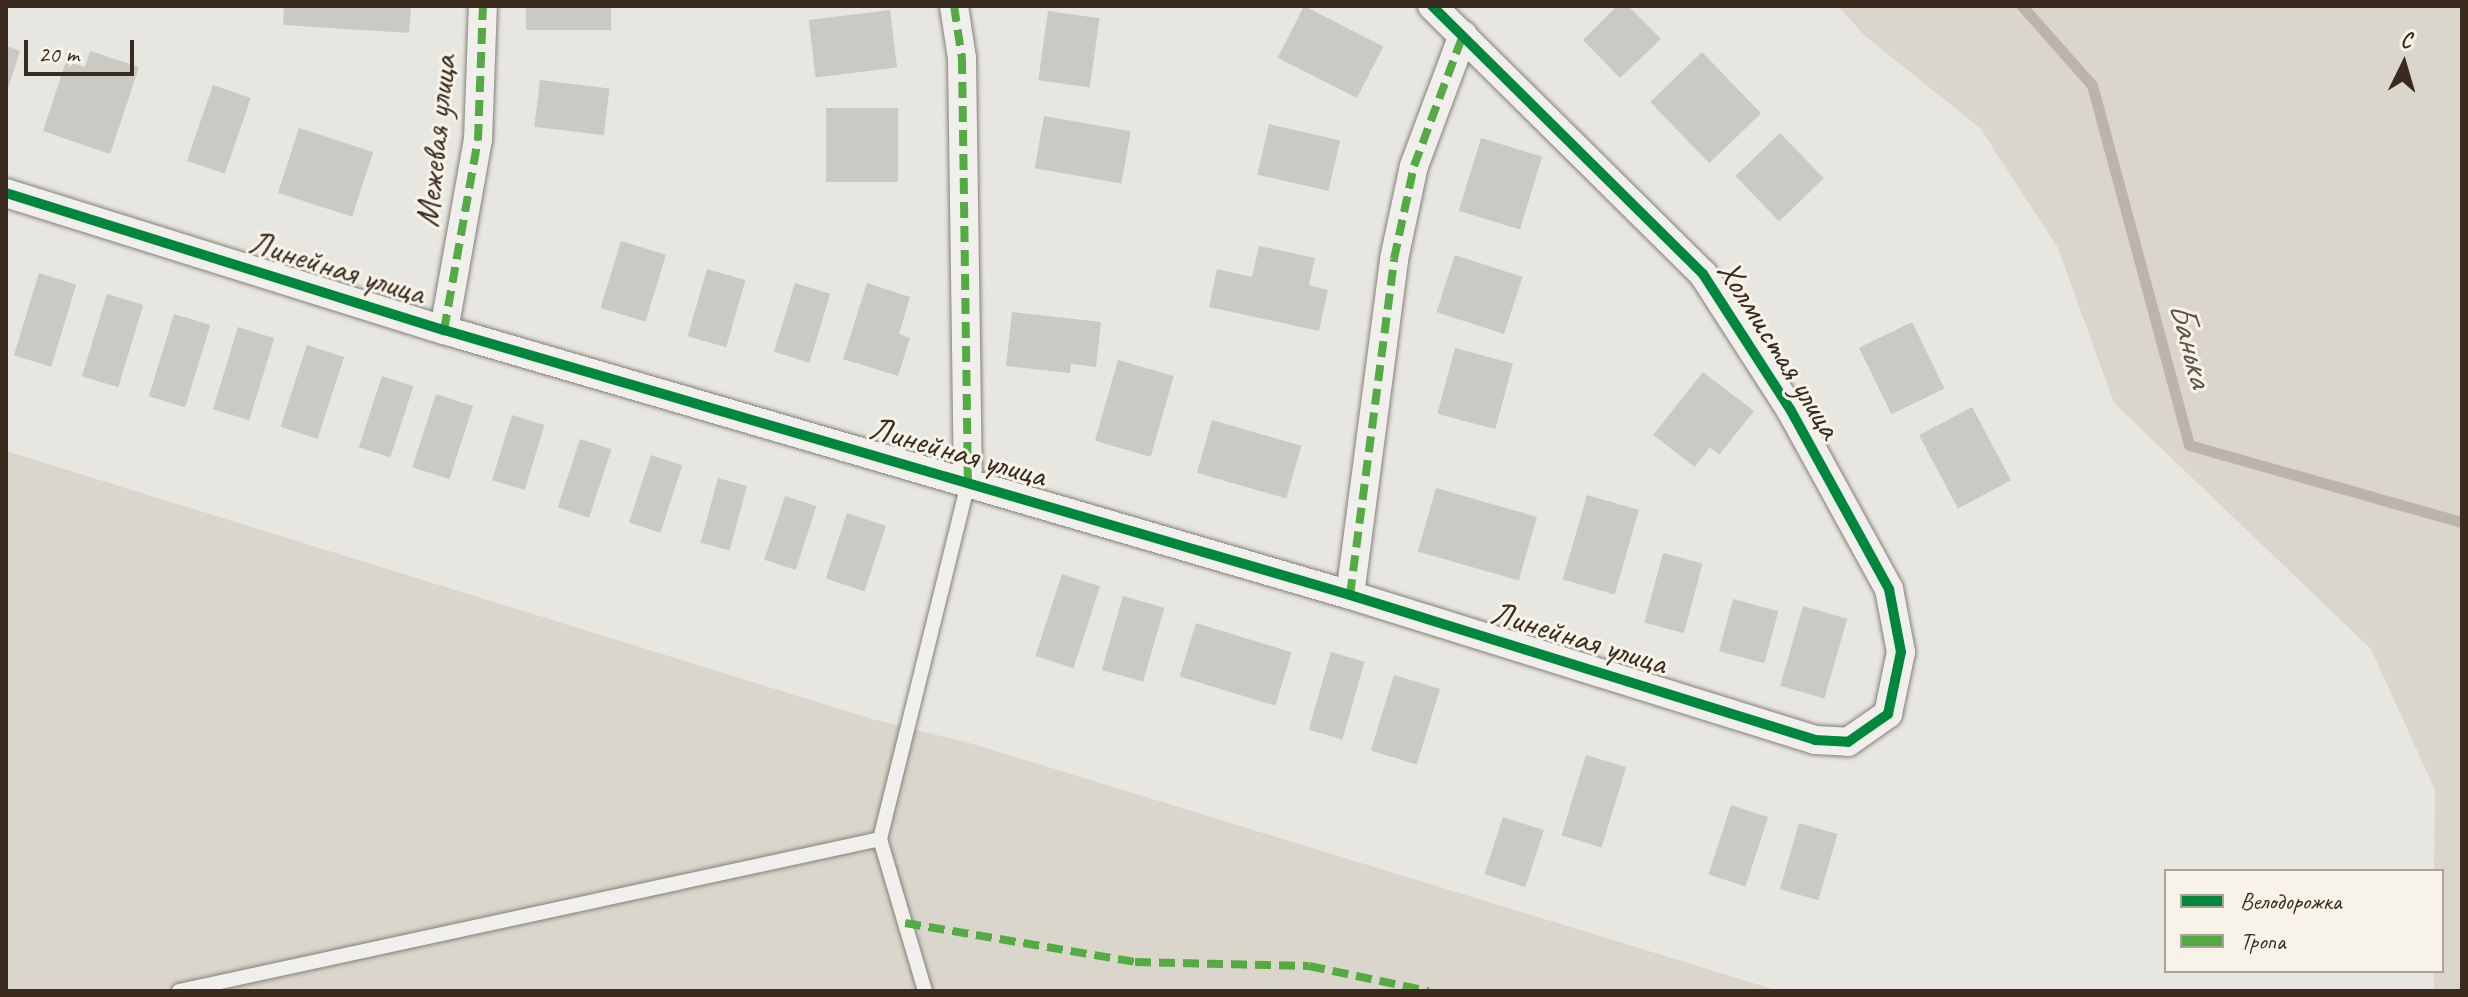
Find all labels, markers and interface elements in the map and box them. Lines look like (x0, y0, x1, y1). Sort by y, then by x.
scale bar (28, 24, 138, 74)
north arrow (2364, 24, 2444, 104)
text: С (2399, 26, 2413, 55)
text: 20 m (38, 39, 79, 69)
street label: Межевая улица (406, 52, 464, 230)
street label: Линейная улица (242, 220, 432, 314)
street label: Холмистая улица (1708, 251, 1852, 447)
water label: Банька (2159, 297, 2223, 391)
street label: Линейная улица (863, 406, 1053, 496)
street label: Линейная улица (1484, 590, 1674, 684)
legend (2164, 869, 2444, 973)
text: Велодорожка (2240, 886, 2341, 916)
text: Тропа (2240, 926, 2285, 956)

